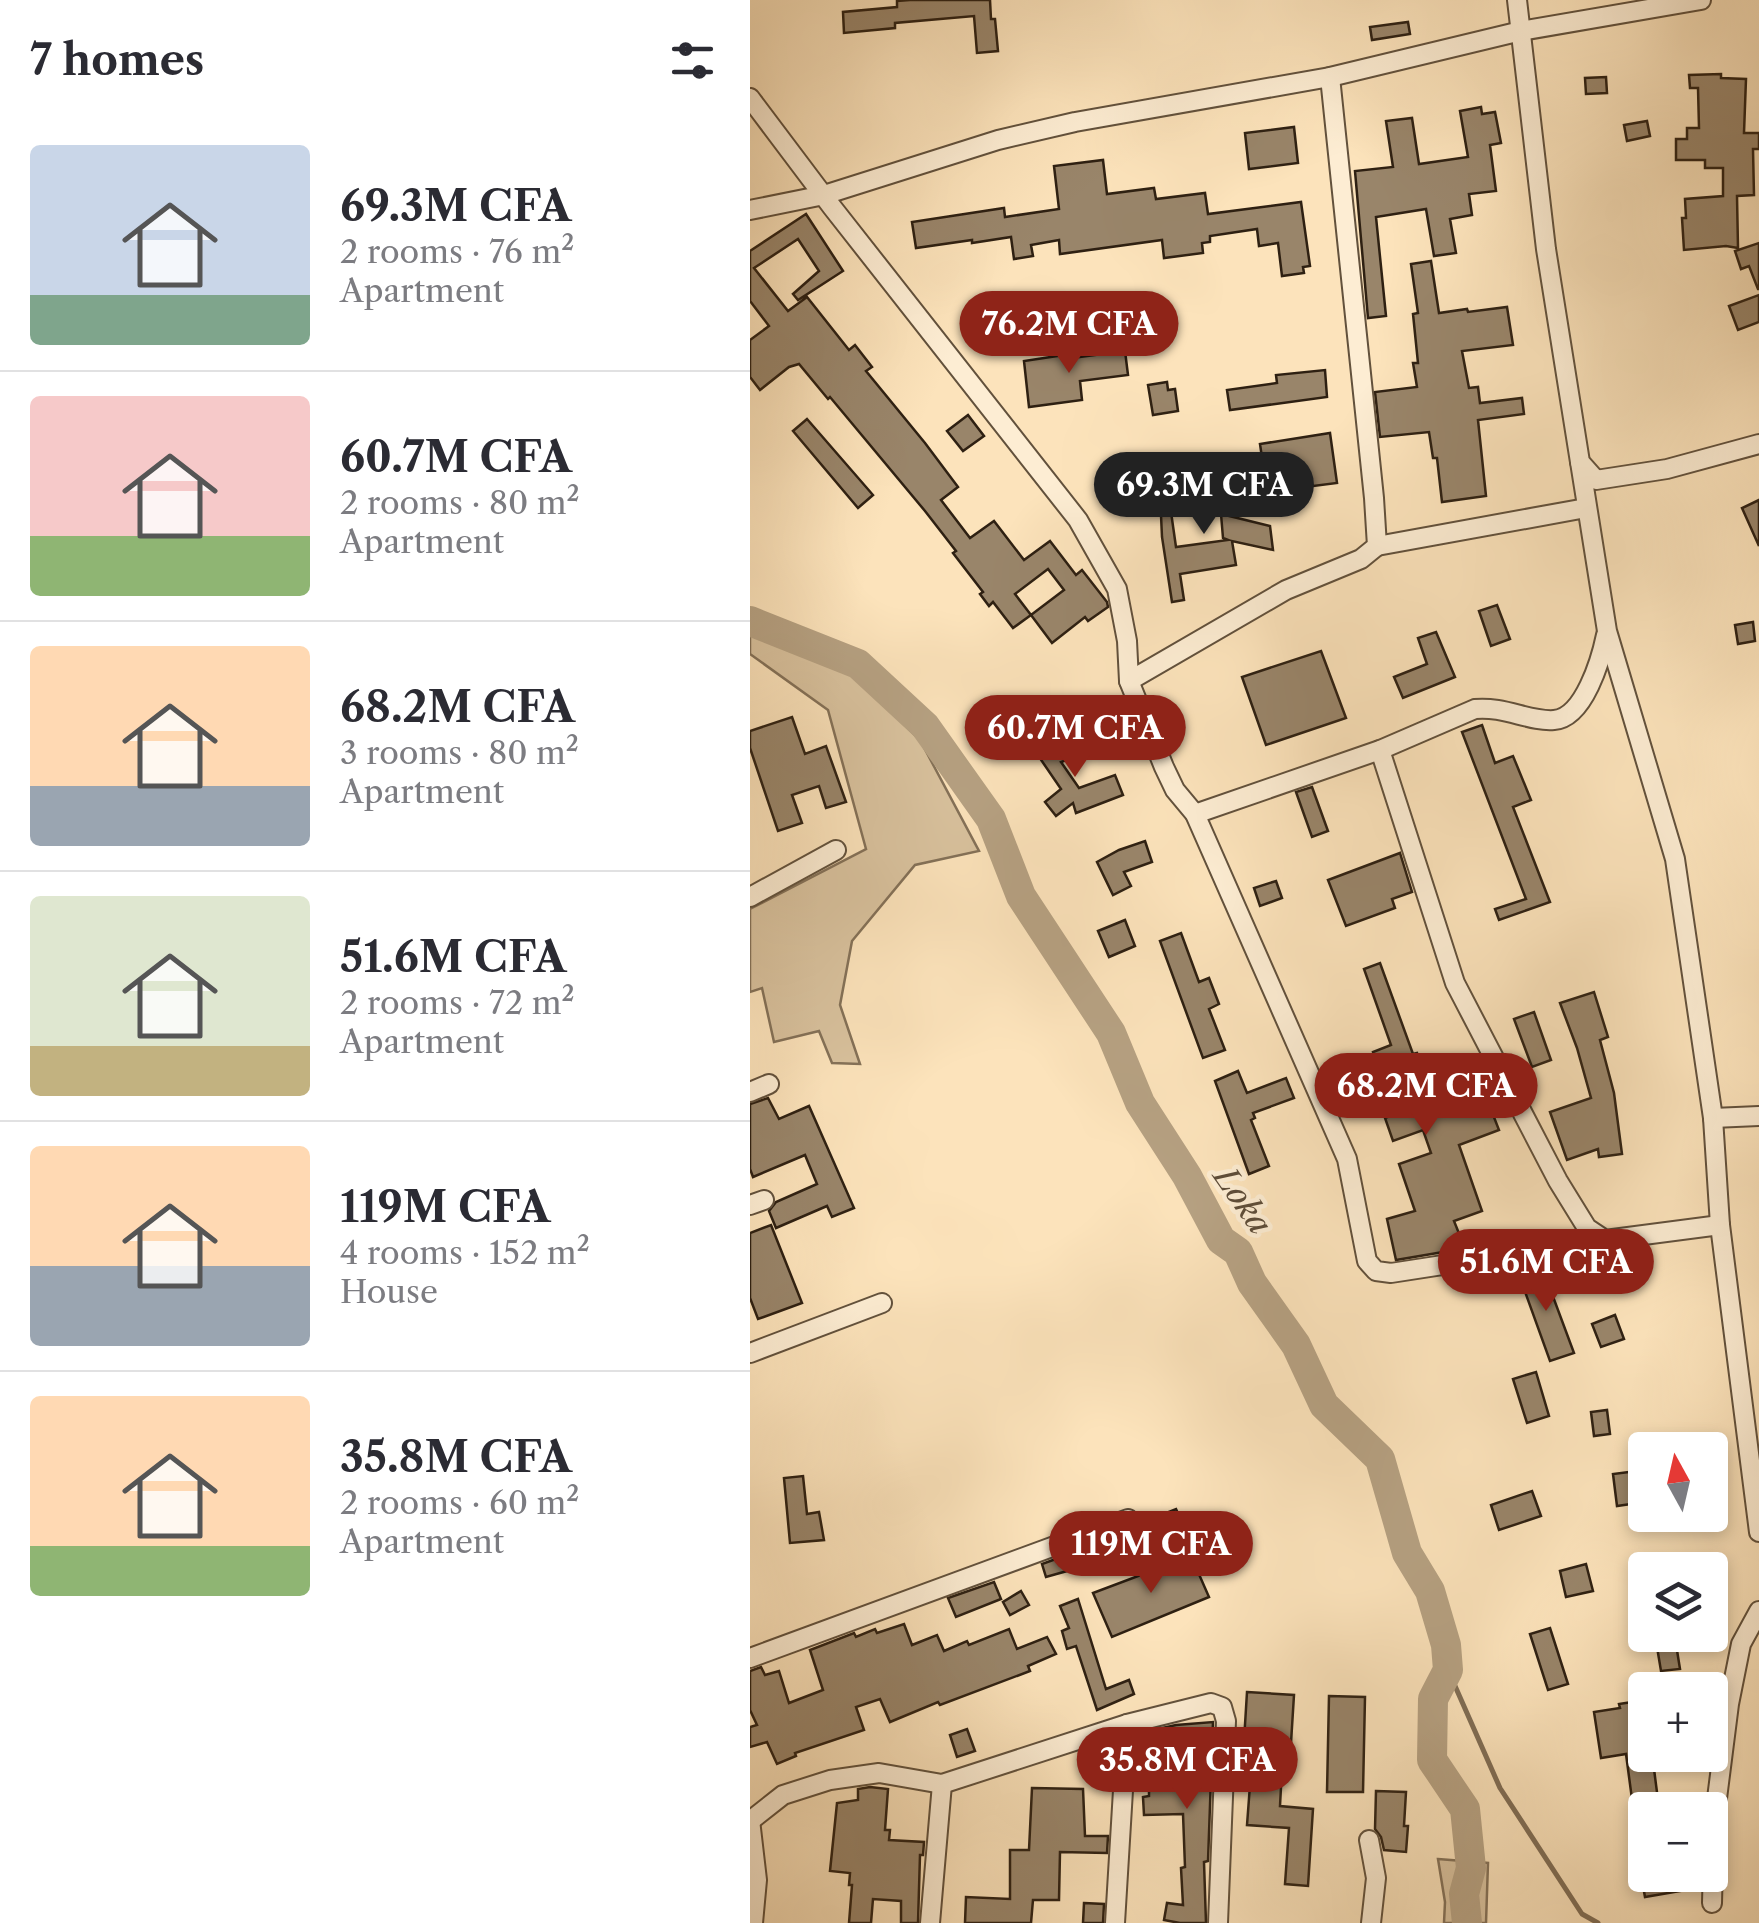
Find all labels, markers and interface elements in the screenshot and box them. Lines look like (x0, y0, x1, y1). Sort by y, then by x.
icon: filters (665, 33, 720, 88)
text: 7 homes (30, 34, 204, 86)
text: 69.3M CFA (340, 180, 571, 232)
icon: home (110, 185, 230, 305)
text: 2 rooms · 76 m² (340, 232, 574, 271)
text: Apartment (340, 271, 504, 310)
pin: 76.2M CFA (955, 291, 1183, 376)
text: 76.2M CFA (981, 304, 1157, 343)
text: 60.7M CFA (340, 431, 572, 483)
icon: home (110, 436, 230, 556)
pin: 69.3M CFA (1090, 452, 1318, 537)
text: 69.3M CFA (1116, 465, 1292, 504)
text: 2 rooms · 80 m² (340, 483, 580, 522)
text: Apartment (340, 522, 504, 561)
text: 68.2M CFA (340, 681, 575, 733)
icon: home (110, 686, 230, 806)
pin: 60.7M CFA (961, 695, 1189, 780)
text: 60.7M CFA (987, 708, 1163, 747)
text: 3 rooms · 80 m² (340, 733, 579, 772)
text: Apartment (340, 772, 504, 811)
text: 51.6M CFA (340, 931, 566, 983)
icon: home (110, 936, 230, 1056)
text: 2 rooms · 72 m² (340, 983, 575, 1022)
text: Apartment (340, 1022, 504, 1061)
pin: 68.2M CFA (1312, 1053, 1540, 1138)
text: 68.2M CFA (1337, 1066, 1515, 1105)
water label: Loka (1204, 1156, 1280, 1241)
text: 119M CFA (340, 1181, 550, 1233)
icon: home (110, 1186, 230, 1306)
pin: 51.6M CFA (1432, 1229, 1660, 1314)
text: 4 rooms · 152 m² (340, 1233, 590, 1272)
text: 51.6M CFA (1460, 1242, 1632, 1281)
text: House (340, 1272, 438, 1311)
text: 35.8M CFA (340, 1431, 572, 1483)
north arrow (1628, 1432, 1728, 1532)
map controls (1628, 1432, 1728, 1892)
icon: home (110, 1436, 230, 1556)
text: 2 rooms · 60 m² (340, 1483, 579, 1522)
pin: 119M CFA (1048, 1511, 1254, 1596)
text: Apartment (340, 1522, 504, 1561)
text: 119M CFA (1071, 1524, 1231, 1563)
button: layers (1628, 1552, 1728, 1652)
button: + (1628, 1672, 1728, 1772)
pin: 35.8M CFA (1073, 1727, 1301, 1812)
text: 35.8M CFA (1099, 1740, 1275, 1779)
button: − (1628, 1792, 1728, 1892)

